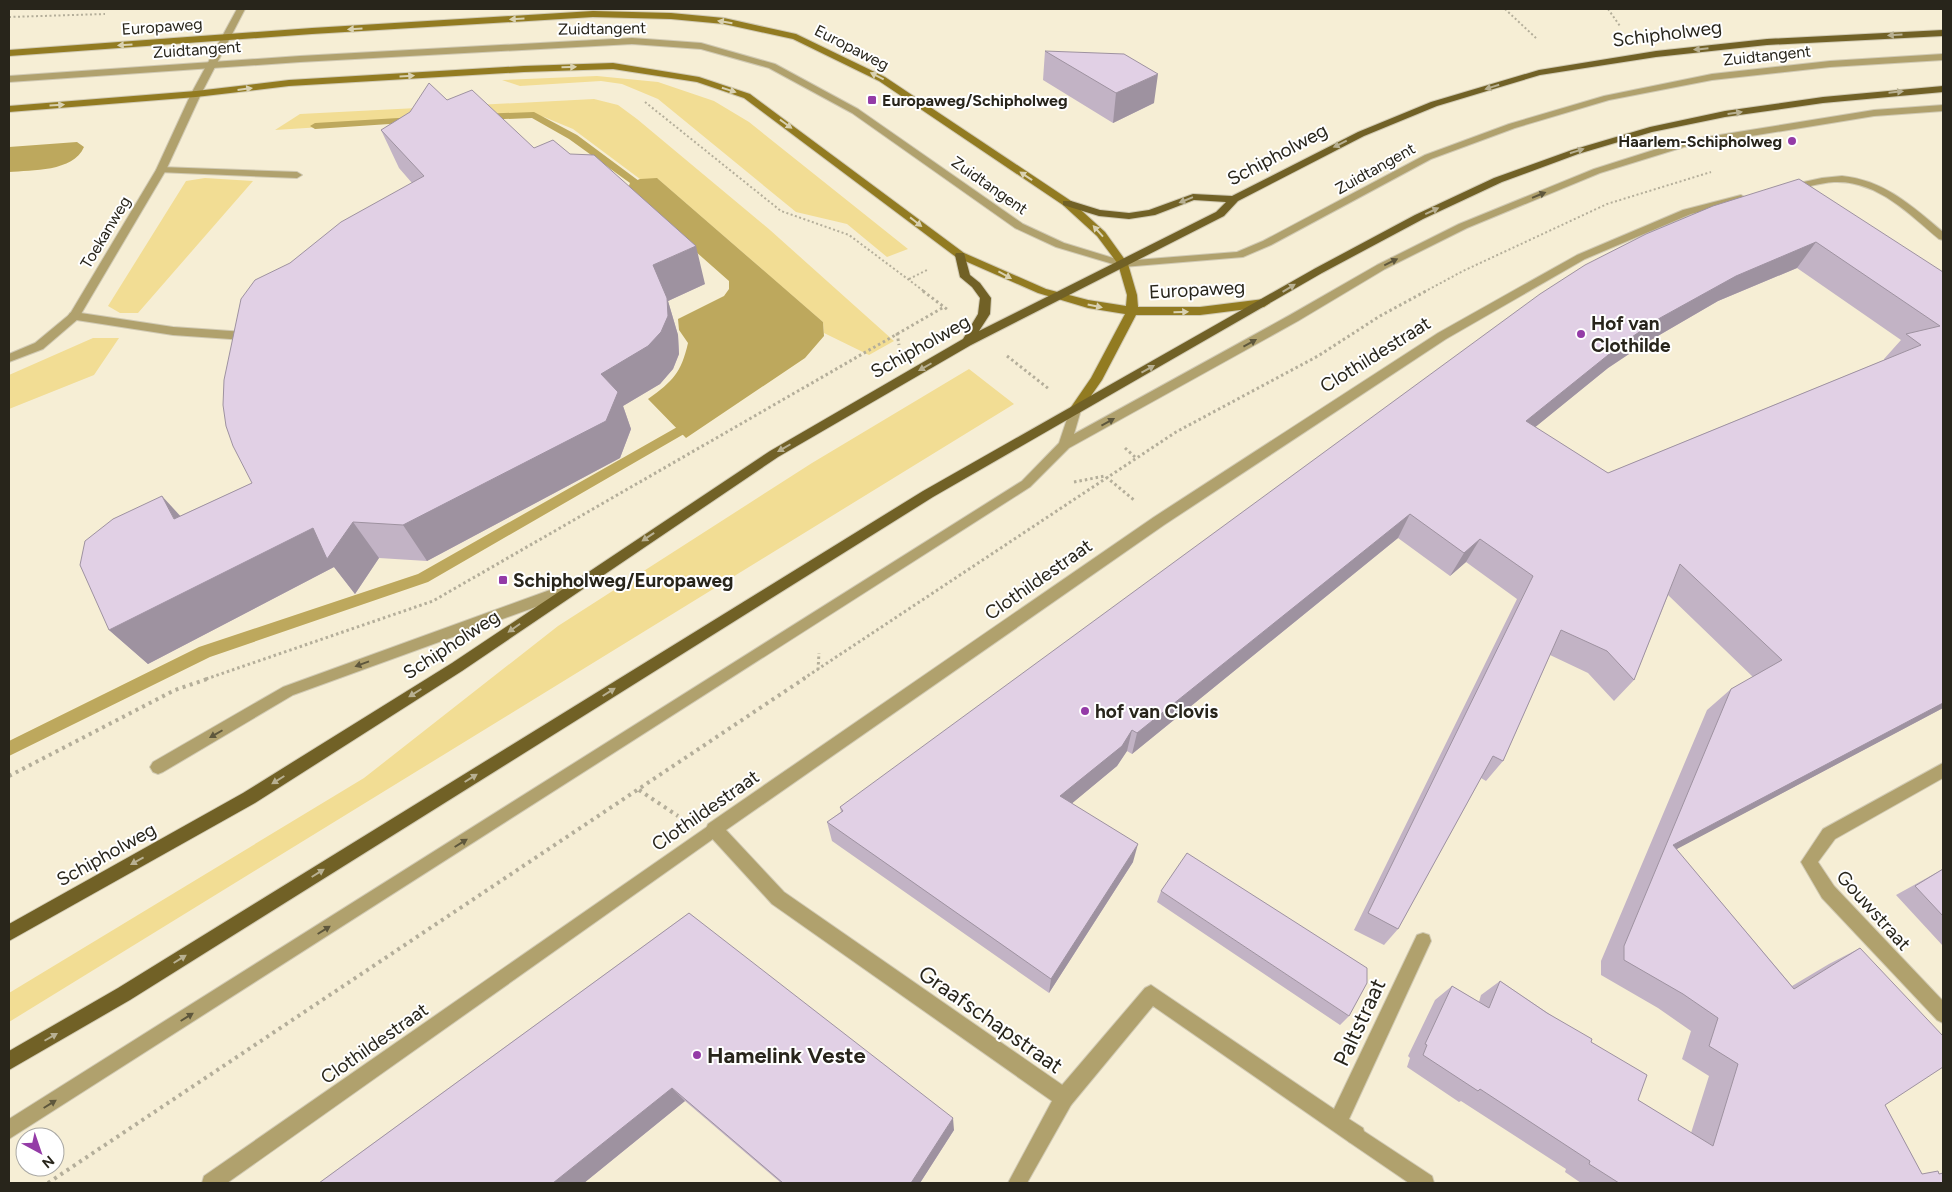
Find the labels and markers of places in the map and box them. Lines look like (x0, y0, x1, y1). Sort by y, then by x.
place label: Europaweg/Schipholweg (882, 91, 1068, 110)
marker: Europaweg/Schipholweg (866, 94, 878, 106)
place label: Haarlem-Schipholweg (1618, 132, 1782, 151)
marker: Haarlem-Schipholweg (1786, 135, 1798, 147)
place label: Hof van Clothilde (1591, 312, 1671, 357)
marker: Hof van Clothilde (1575, 328, 1587, 340)
place label: Schipholweg/Europaweg (513, 569, 733, 592)
marker: Schipholweg/Europaweg (497, 574, 509, 586)
place label: hof van Clovis (1095, 700, 1218, 723)
marker: hof van Clovis (1079, 705, 1091, 717)
place label: Hamelink Veste (707, 1042, 866, 1069)
marker: Hamelink Veste (691, 1049, 703, 1061)

